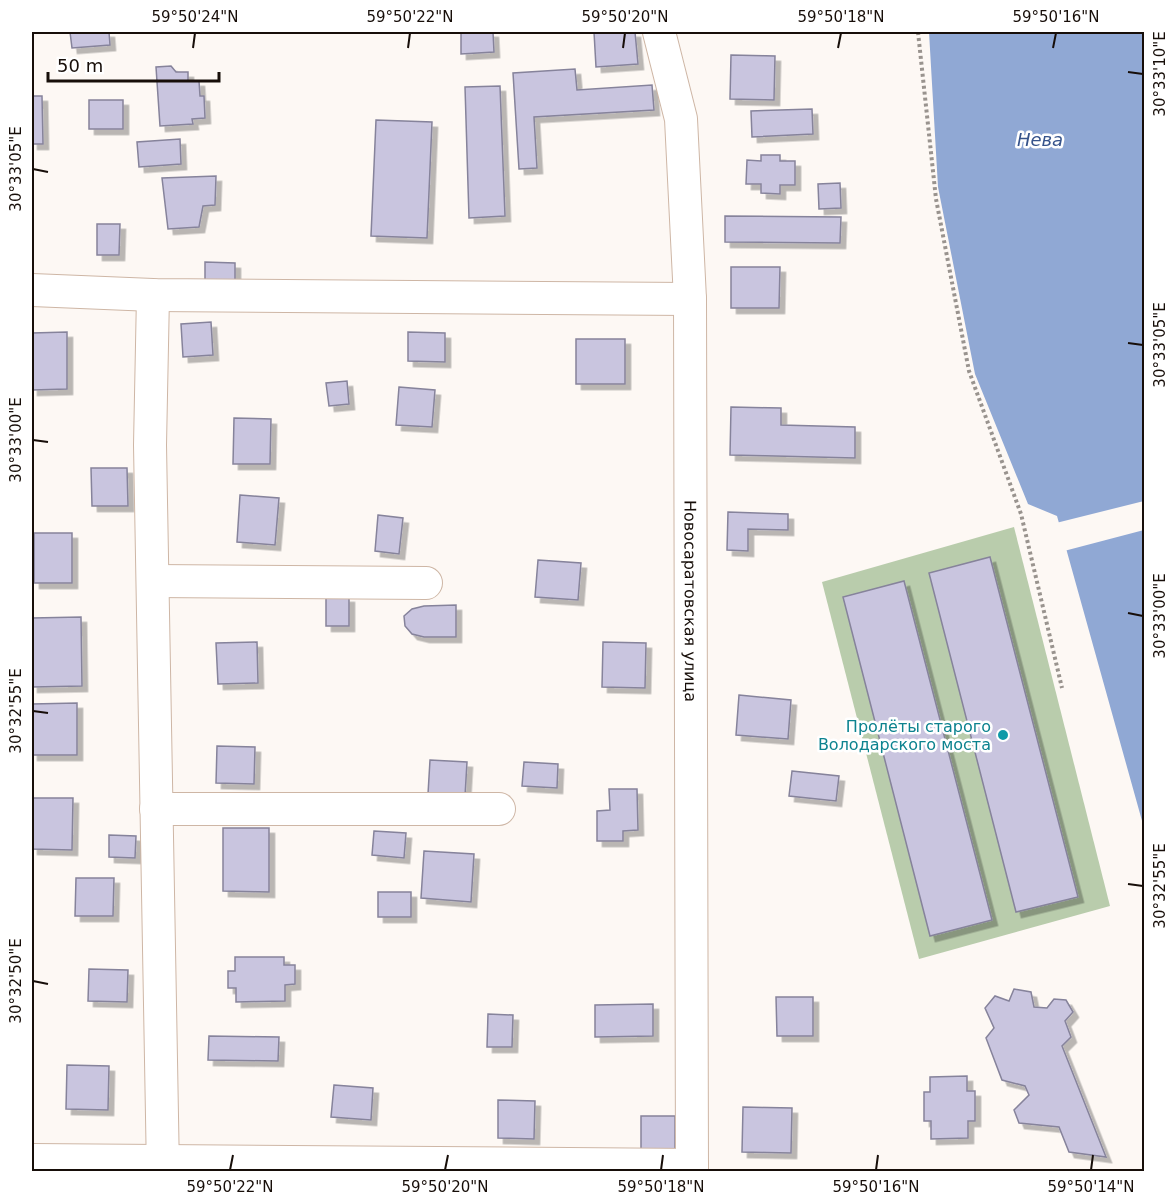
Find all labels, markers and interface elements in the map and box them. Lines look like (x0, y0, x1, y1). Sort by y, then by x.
text: 59°50'24"N (151, 8, 239, 26)
text: 59°50'22"N (366, 8, 454, 26)
text: 59°50'20"N (581, 8, 669, 26)
text: 59°50'18"N (797, 8, 885, 26)
text: 59°50'16"N (1012, 8, 1100, 26)
text: 30°33'10"E (1151, 31, 1169, 117)
scale bar (48, 45, 219, 83)
text: 50 m (57, 55, 103, 76)
text: 30°33'05"E (7, 126, 25, 212)
water label: Нева (1017, 129, 1063, 150)
text: 30°33'05"E (1151, 302, 1169, 388)
text: 30°33'00"E (7, 397, 25, 483)
street label: Новосаратовская улица (680, 500, 700, 702)
text: 30°33'00"E (1151, 573, 1169, 659)
text: 30°32'55"E (7, 668, 25, 754)
place label: Пролёты старого Володарского моста (818, 717, 991, 754)
marker: Пролёты старого Володарского моста (996, 728, 1010, 742)
text: 30°32'55"E (1151, 843, 1169, 929)
text: 30°32'50"E (7, 938, 25, 1024)
text: 59°50'22"N (186, 1178, 274, 1196)
text: 59°50'20"N (401, 1178, 489, 1196)
text: 59°50'18"N (617, 1178, 705, 1196)
text: 59°50'16"N (832, 1178, 920, 1196)
text: 59°50'14"N (1047, 1178, 1135, 1196)

